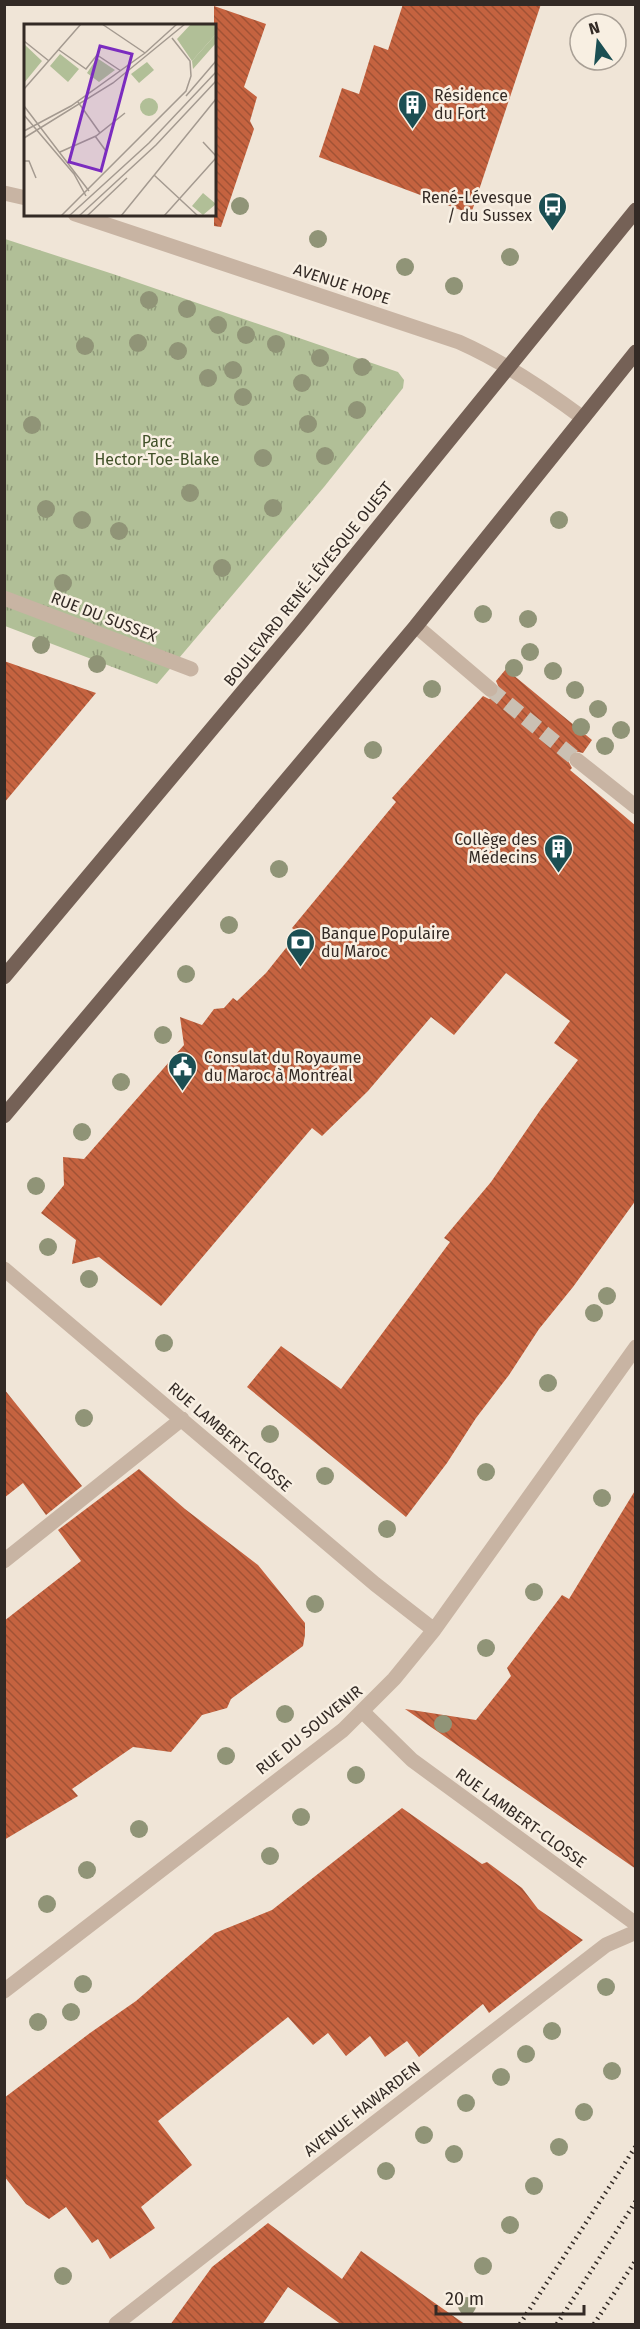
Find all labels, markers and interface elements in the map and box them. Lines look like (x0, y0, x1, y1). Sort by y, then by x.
north arrow (568, 12, 628, 72)
text: N (587, 17, 602, 39)
inset map (24, 24, 216, 216)
place label: Résidence du Fort (434, 86, 508, 123)
building icon: Résidence du Fort (397, 88, 429, 130)
place label: René-Lévesque / du Sussex (421, 188, 532, 225)
bus stop icon: René-Lévesque / du Sussex (537, 190, 569, 232)
street label: AVENUE HOPE (291, 259, 393, 309)
park label: Parc Hector-Toe-Blake (94, 432, 220, 469)
street label: BOULEVARD RENÉ-LÉVESQUE OUEST (219, 477, 397, 690)
street label: RUE DU SUSSEX (48, 588, 160, 646)
place label: Collège des Médecins (454, 830, 537, 867)
building icon: Collège des Médecins (542, 832, 574, 874)
place label: Banque Populaire du Maroc (321, 924, 450, 961)
bank icon: Banque Populaire du Maroc (284, 926, 316, 968)
place label: Consulat du Royaume du Maroc à Montréal (204, 1048, 361, 1085)
public building icon: Consulat du Royaume du Maroc à Montréal (167, 1050, 199, 1092)
street label: RUE LAMBERT-CLOSSE (164, 1378, 296, 1496)
street label: RUE DU SOUVENIR (252, 1681, 366, 1779)
street label: RUE LAMBERT-CLOSSE (452, 1764, 590, 1872)
street label: AVENUE HAWARDEN (300, 2058, 424, 2160)
scale bar (436, 2278, 584, 2316)
text: 20 m (445, 2288, 484, 2310)

